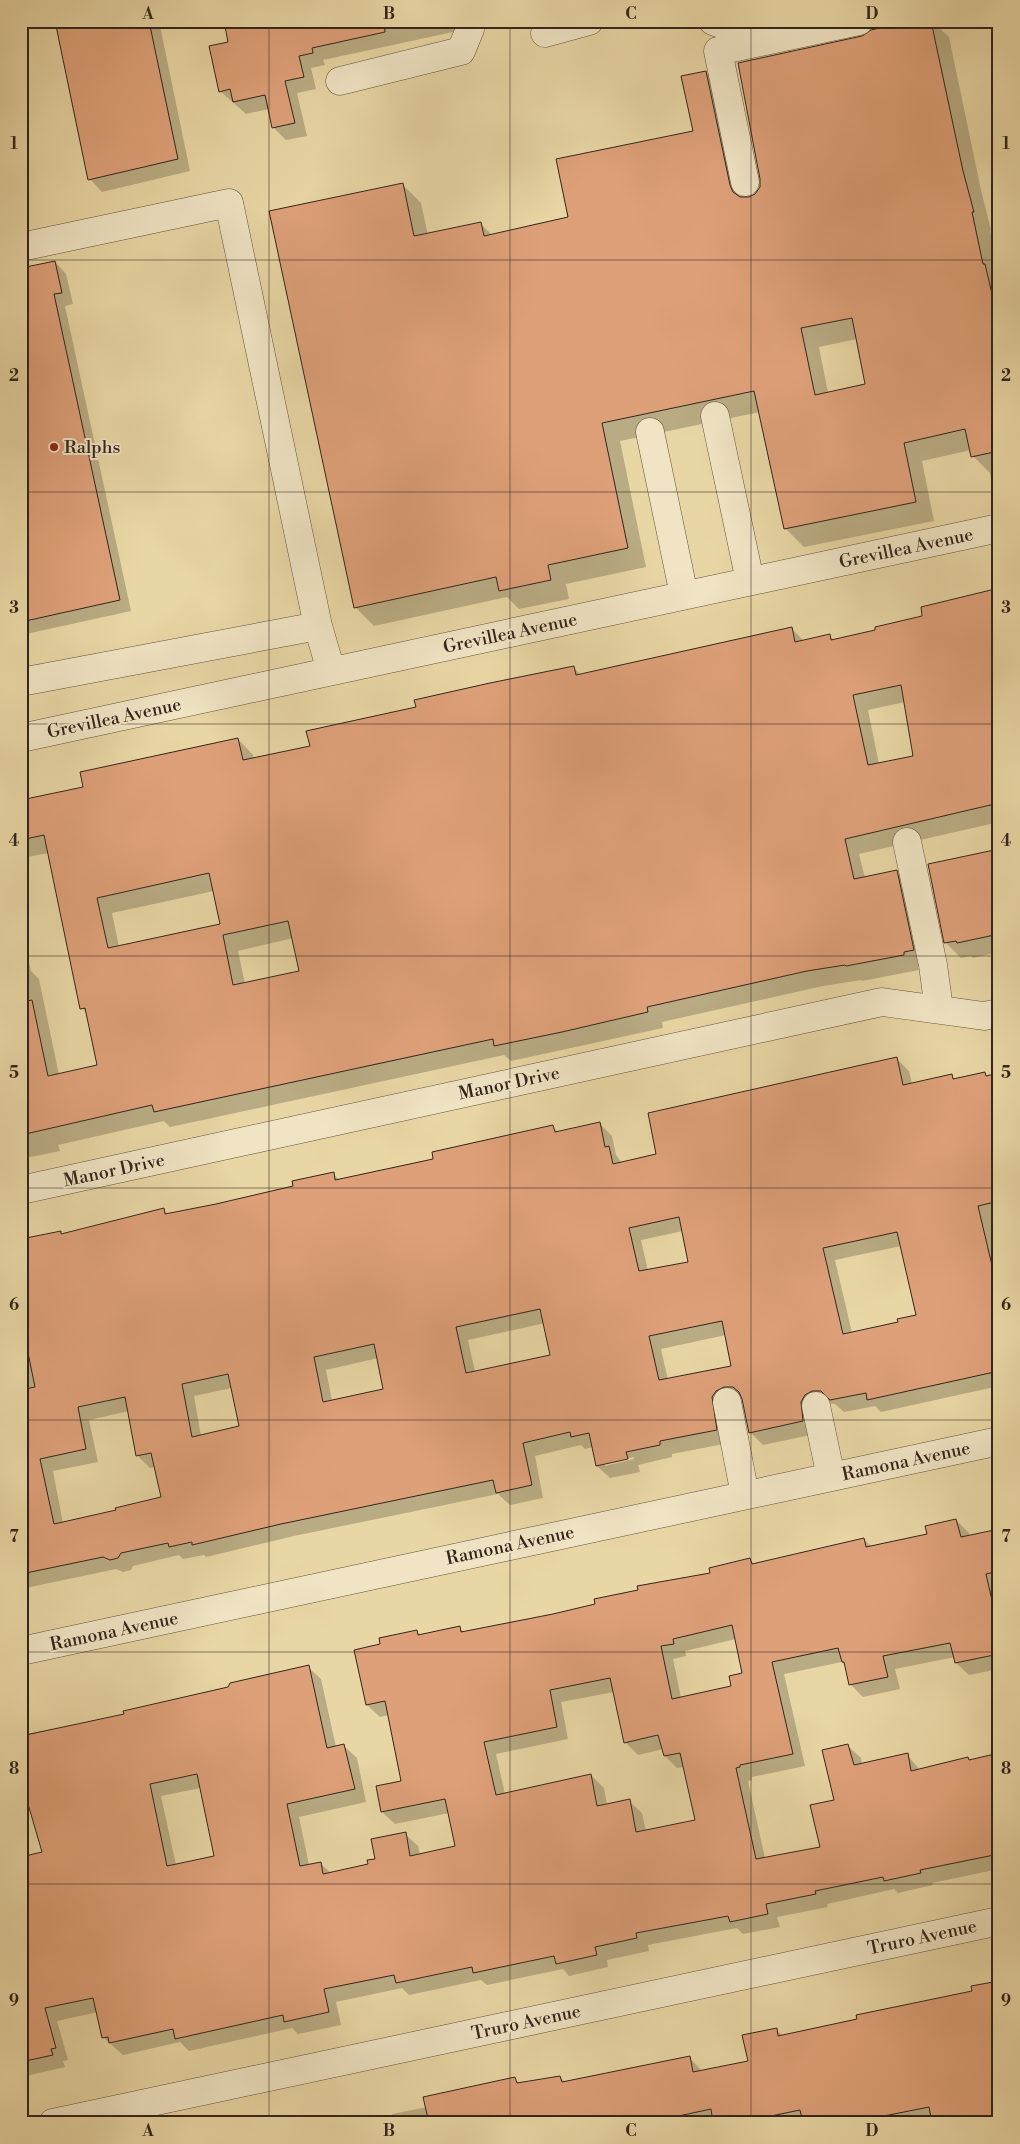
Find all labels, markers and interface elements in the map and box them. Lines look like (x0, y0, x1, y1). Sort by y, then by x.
text: A (141, 4, 154, 24)
text: B (383, 4, 395, 24)
text: C (625, 4, 637, 24)
text: D (866, 4, 879, 24)
text: 1 (10, 134, 18, 154)
text: 1 (1002, 134, 1010, 154)
text: 2 (9, 366, 19, 386)
text: 2 (1001, 366, 1011, 386)
place label: Ralphs (64, 436, 120, 459)
marker: Ralphs (48, 441, 60, 453)
street label: Grevillea Avenue (837, 523, 975, 574)
text: 3 (9, 598, 19, 618)
text: 3 (1001, 598, 1011, 618)
street label: Grevillea Avenue (441, 608, 579, 659)
street label: Grevillea Avenue (45, 693, 183, 744)
text: 4 (9, 831, 20, 851)
text: 4 (1001, 831, 1012, 851)
street label: Manor Drive (456, 1062, 562, 1105)
text: 5 (9, 1063, 19, 1083)
text: 5 (1001, 1063, 1011, 1083)
street label: Manor Drive (61, 1149, 167, 1192)
text: 6 (9, 1295, 19, 1315)
text: 6 (1001, 1295, 1011, 1315)
street label: Ramona Avenue (840, 1437, 972, 1486)
street label: Ramona Avenue (444, 1521, 576, 1570)
text: 7 (9, 1527, 19, 1547)
text: 7 (1001, 1527, 1011, 1547)
street label: Ramona Avenue (48, 1607, 180, 1656)
text: 8 (9, 1759, 19, 1779)
text: 8 (1001, 1759, 1011, 1779)
street label: Truro Avenue (865, 1915, 979, 1960)
text: 9 (9, 1991, 19, 2011)
text: 9 (1001, 1991, 1011, 2011)
street label: Truro Avenue (469, 2000, 583, 2045)
text: A (141, 2121, 154, 2141)
text: B (383, 2121, 395, 2141)
text: C (625, 2121, 637, 2141)
text: D (866, 2121, 879, 2141)

